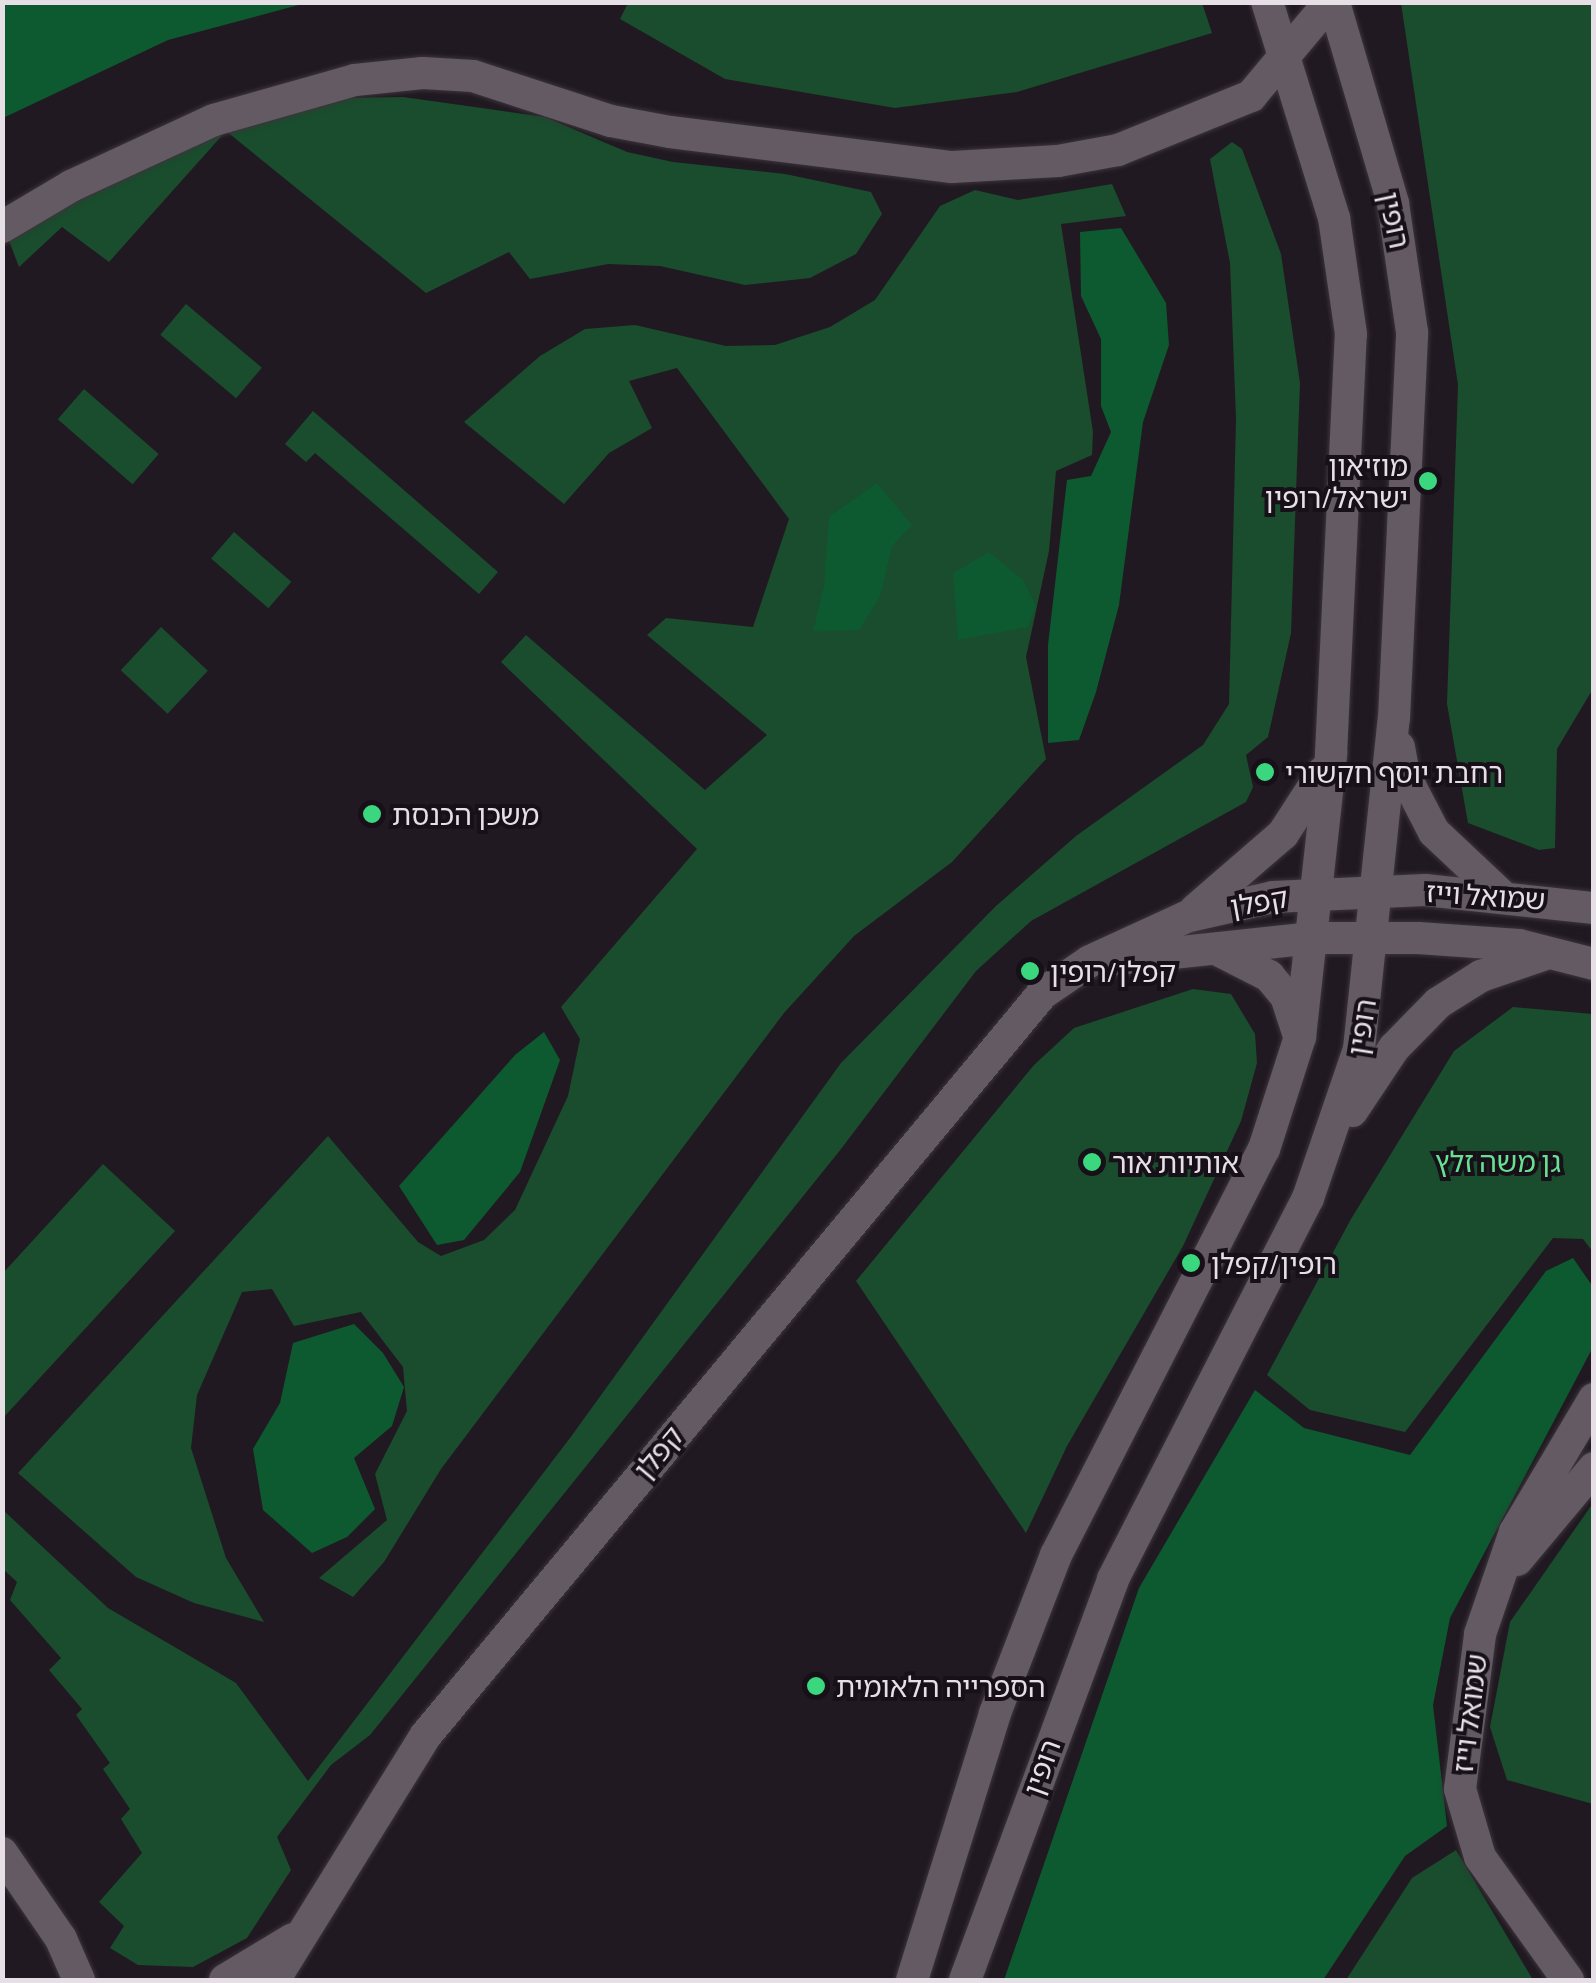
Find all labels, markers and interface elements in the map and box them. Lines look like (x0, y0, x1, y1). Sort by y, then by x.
street label: רופין (1373, 189, 1417, 251)
place label: מוזיאון ישראל/רופין (1265, 448, 1408, 514)
marker: מוזיאון ישראל/רופין (1417, 470, 1439, 492)
place label: רחבת יוסף חקשורי (1285, 755, 1503, 789)
marker: רחבת יוסף חקשורי (1254, 761, 1276, 783)
place label: משכן הכנסת (392, 797, 539, 831)
marker: משכן הכנסת (361, 803, 383, 825)
street label: שמואל וייז (1425, 874, 1547, 916)
street label: קפלן (1228, 879, 1290, 923)
place label: קפלן/רופין (1050, 954, 1176, 988)
marker: קפלן/רופין (1019, 960, 1041, 982)
street label: רופין (1340, 996, 1382, 1058)
park label: גן משה זלץ (1435, 1144, 1561, 1178)
place label: אותיות אור (1112, 1145, 1239, 1179)
marker: אותיות אור (1081, 1151, 1103, 1173)
place label: רופין/קפלן (1211, 1246, 1337, 1280)
marker: רופין/קפלן (1180, 1252, 1202, 1274)
street label: קפלן (626, 1419, 690, 1485)
street label: שמואל וייז (1445, 1652, 1493, 1774)
place label: הספרייה הלאומית (836, 1669, 1045, 1703)
marker: הספרייה הלאומית (805, 1675, 827, 1697)
street label: רופין (1015, 1735, 1067, 1799)

